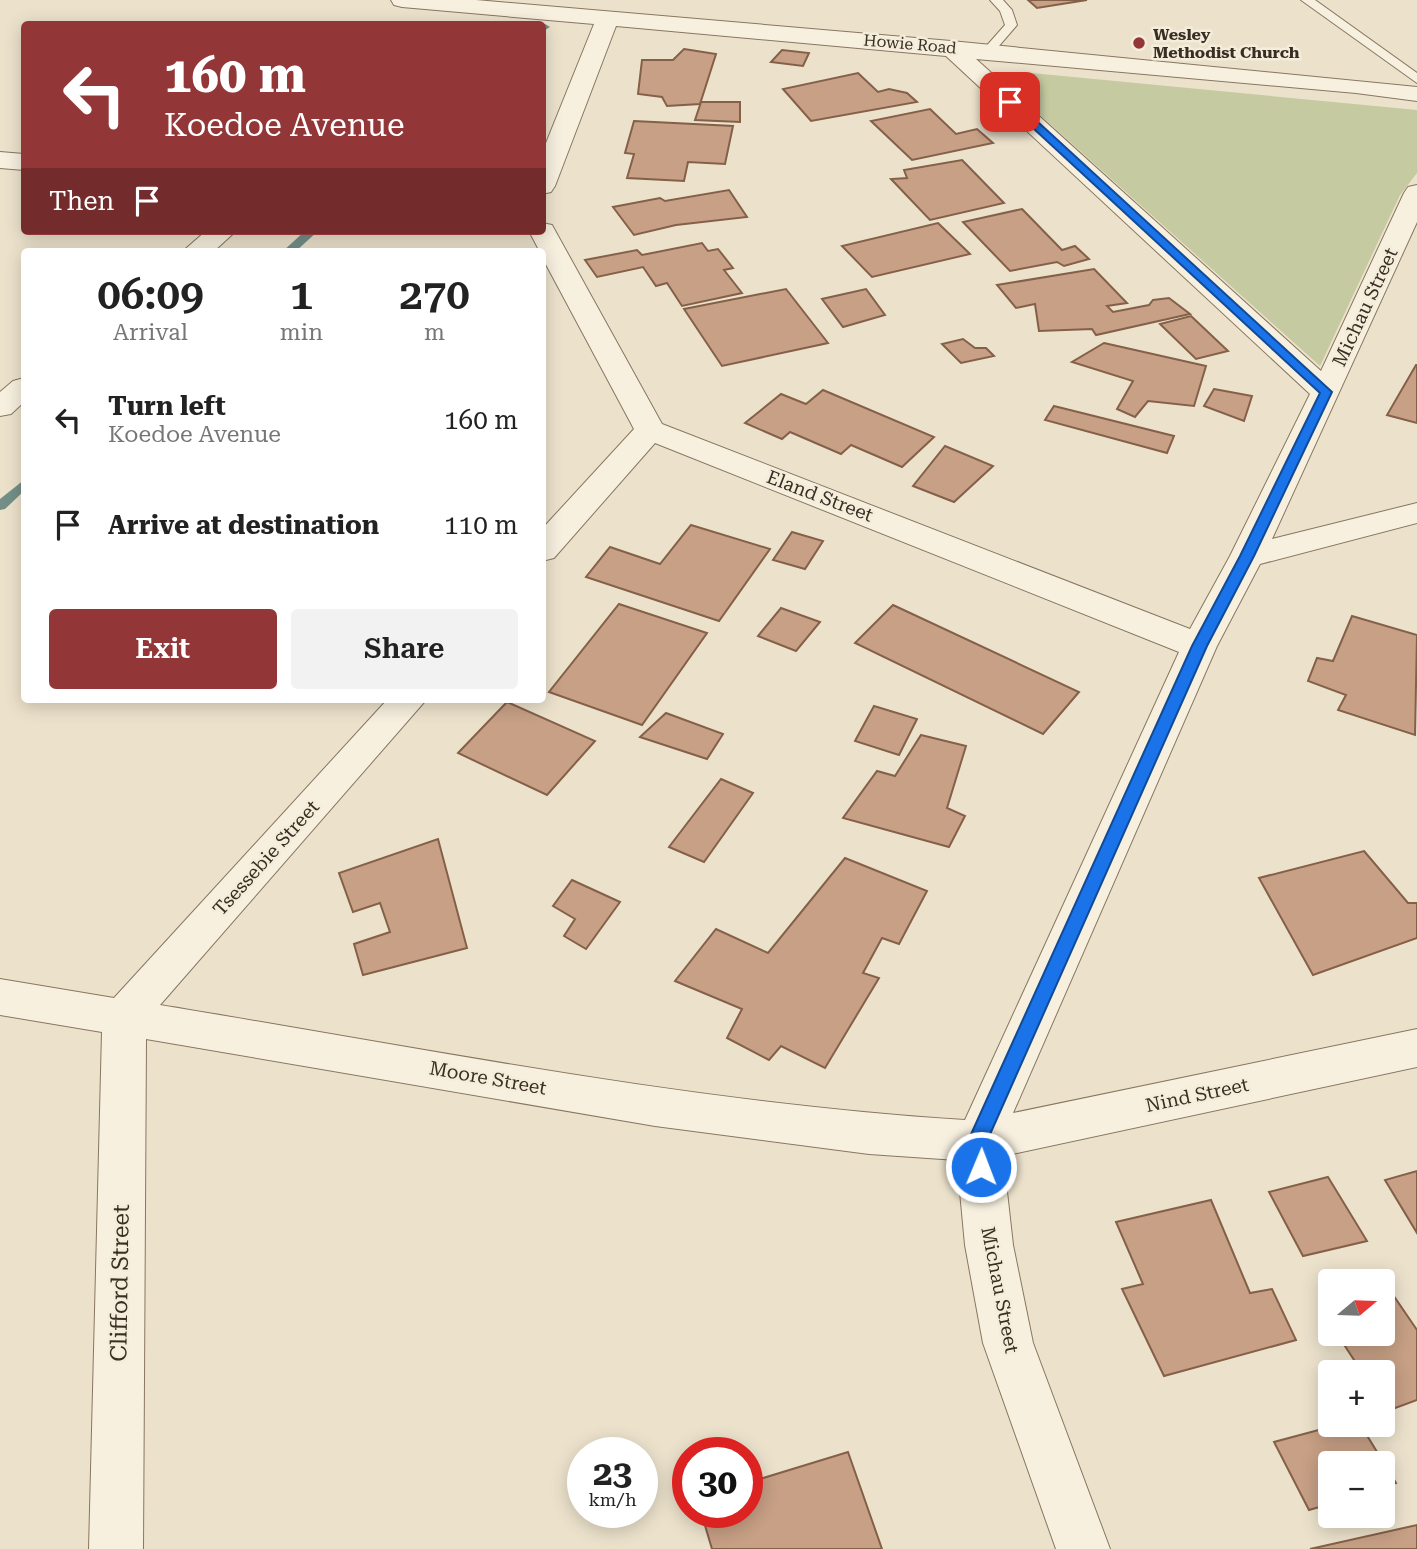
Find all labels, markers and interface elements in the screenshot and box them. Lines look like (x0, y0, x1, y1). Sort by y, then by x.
place label: Wesley Methodist Church (1153, 25, 1300, 62)
street label: Howie Road (863, 30, 957, 58)
marker: Wesley Methodist Church (1131, 35, 1147, 51)
text: 160 m (164, 47, 306, 104)
icon: left (49, 49, 140, 140)
pin (980, 72, 1040, 132)
icon: arrive (991, 83, 1029, 121)
text: Koedoe Avenue (164, 106, 405, 144)
icon: arrive (128, 182, 166, 220)
text: Then (49, 186, 114, 216)
street label: Michau Street (1327, 244, 1403, 370)
text: 06:09 (97, 270, 204, 319)
text: 1 (290, 270, 313, 319)
text: 270 (399, 270, 470, 319)
text: Arrival (113, 319, 188, 346)
text: min (280, 319, 323, 346)
text: m (424, 319, 445, 346)
text: Turn left (108, 391, 226, 421)
icon: left (49, 401, 87, 439)
text: 160 m (444, 405, 518, 435)
text: Koedoe Avenue (108, 421, 281, 448)
street label: Eland Street (764, 465, 876, 527)
icon: arrive (49, 506, 87, 544)
text: Arrive at destination (108, 510, 379, 540)
text: 110 m (444, 510, 518, 540)
button: Exit (49, 609, 277, 689)
button: Share (291, 609, 518, 689)
street label: Tsessebie Street (208, 796, 324, 920)
street label: Moore Street (428, 1056, 548, 1100)
street label: Nind Street (1143, 1073, 1251, 1117)
position arrow (944, 1130, 1018, 1204)
street label: Clifford Street (105, 1204, 135, 1362)
street label: Michau Street (976, 1225, 1024, 1355)
north arrow (1318, 1269, 1395, 1346)
map controls (1318, 1269, 1395, 1528)
button: + (1318, 1360, 1395, 1437)
speed limit sign: 30 (672, 1437, 763, 1528)
button: − (1318, 1451, 1395, 1528)
text: 23 (593, 1453, 632, 1494)
text: km/h (588, 1489, 637, 1510)

